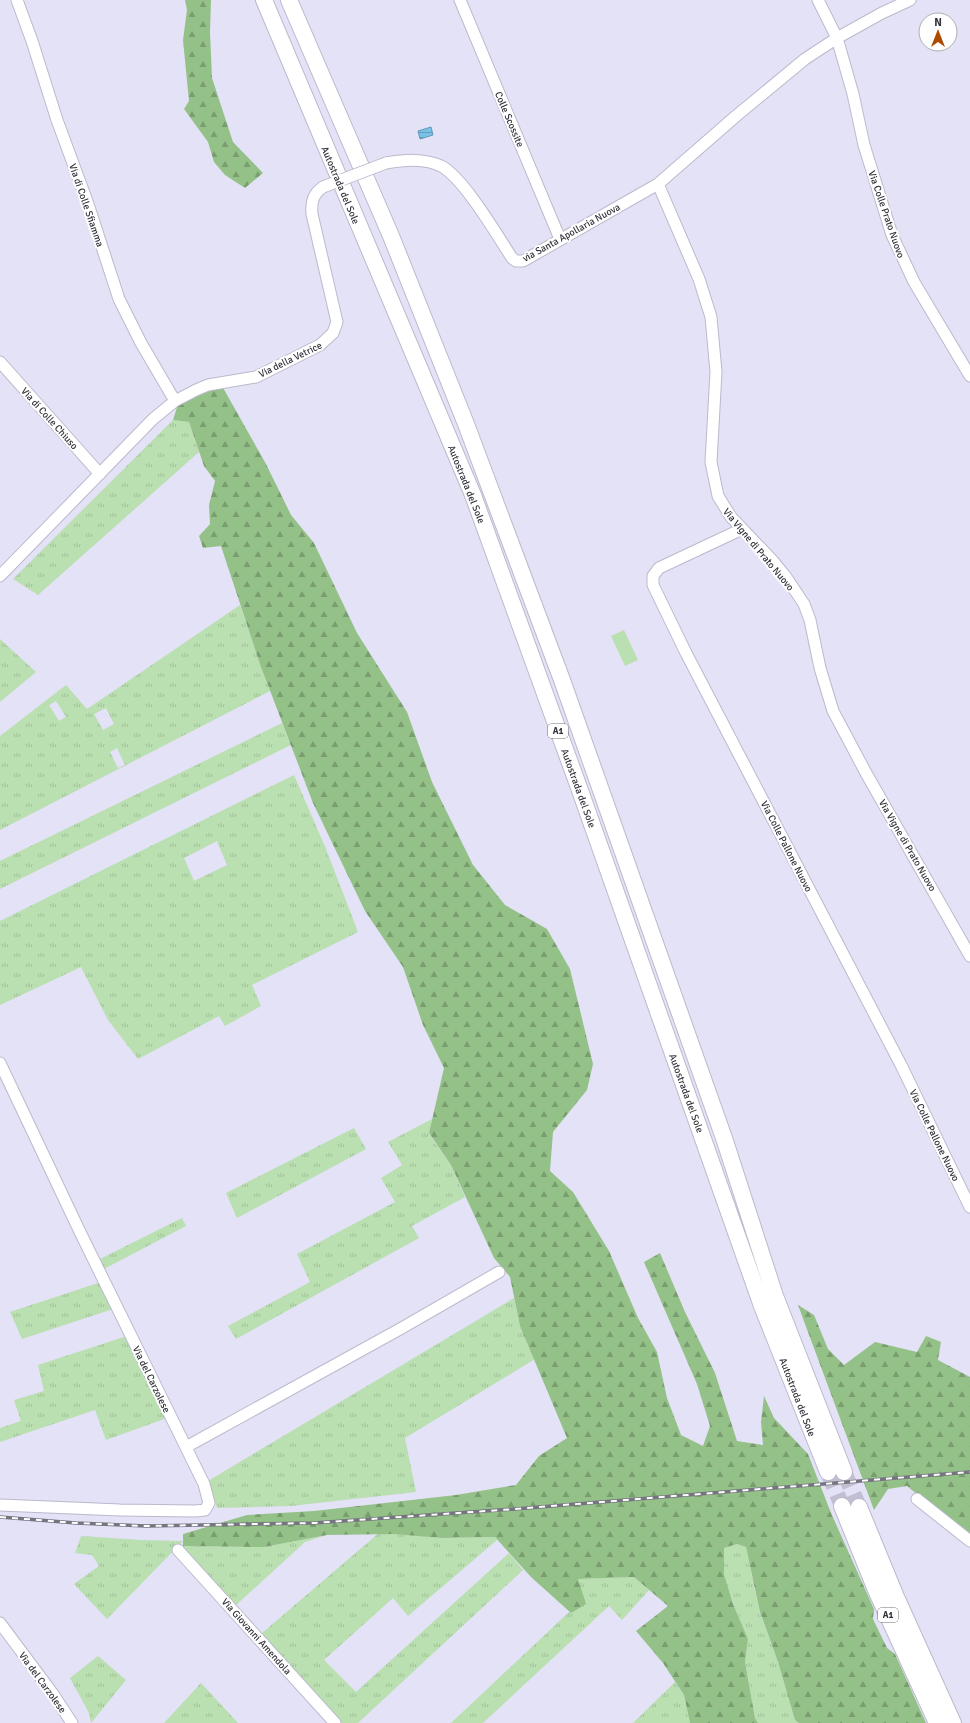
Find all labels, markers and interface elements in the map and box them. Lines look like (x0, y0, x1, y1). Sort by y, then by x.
north arrow (918, 12, 958, 52)
text: N (934, 16, 942, 29)
street label: Colle Scossite (492, 90, 526, 149)
street label: Autostrada del Sole (318, 145, 362, 226)
street label: Via di Colle Sfiamma (66, 162, 106, 249)
street label: Via Colle Prato Nuovo (865, 169, 907, 260)
street label: via Santa Apollaria Nuova (521, 201, 622, 265)
street label: Via della Vetrice (257, 339, 324, 380)
street label: Via di Colle Chiuso (18, 385, 80, 452)
street label: Autostrada del Sole (445, 444, 487, 525)
street label: Via Vigne di Prato Nuovo (720, 506, 796, 593)
road number: A1 (548, 724, 568, 738)
street label: Autostrada del Sole (558, 747, 598, 829)
street label: Via Vigne di Prato Nuovo (876, 797, 938, 894)
street label: Via Colle Pallone Nuovo (758, 799, 814, 894)
street label: Autostrada del Sole (666, 1052, 706, 1134)
street label: Via Colle Pallone Nuovo (907, 1088, 962, 1183)
street label: Via del Carzolese (130, 1344, 172, 1415)
street label: Autostrada del Sole (777, 1356, 818, 1438)
street label: Via Giovanni Amendola (219, 1596, 294, 1677)
road number: A1 (878, 1608, 898, 1622)
street label: Via del Carzolese (16, 1650, 68, 1716)

